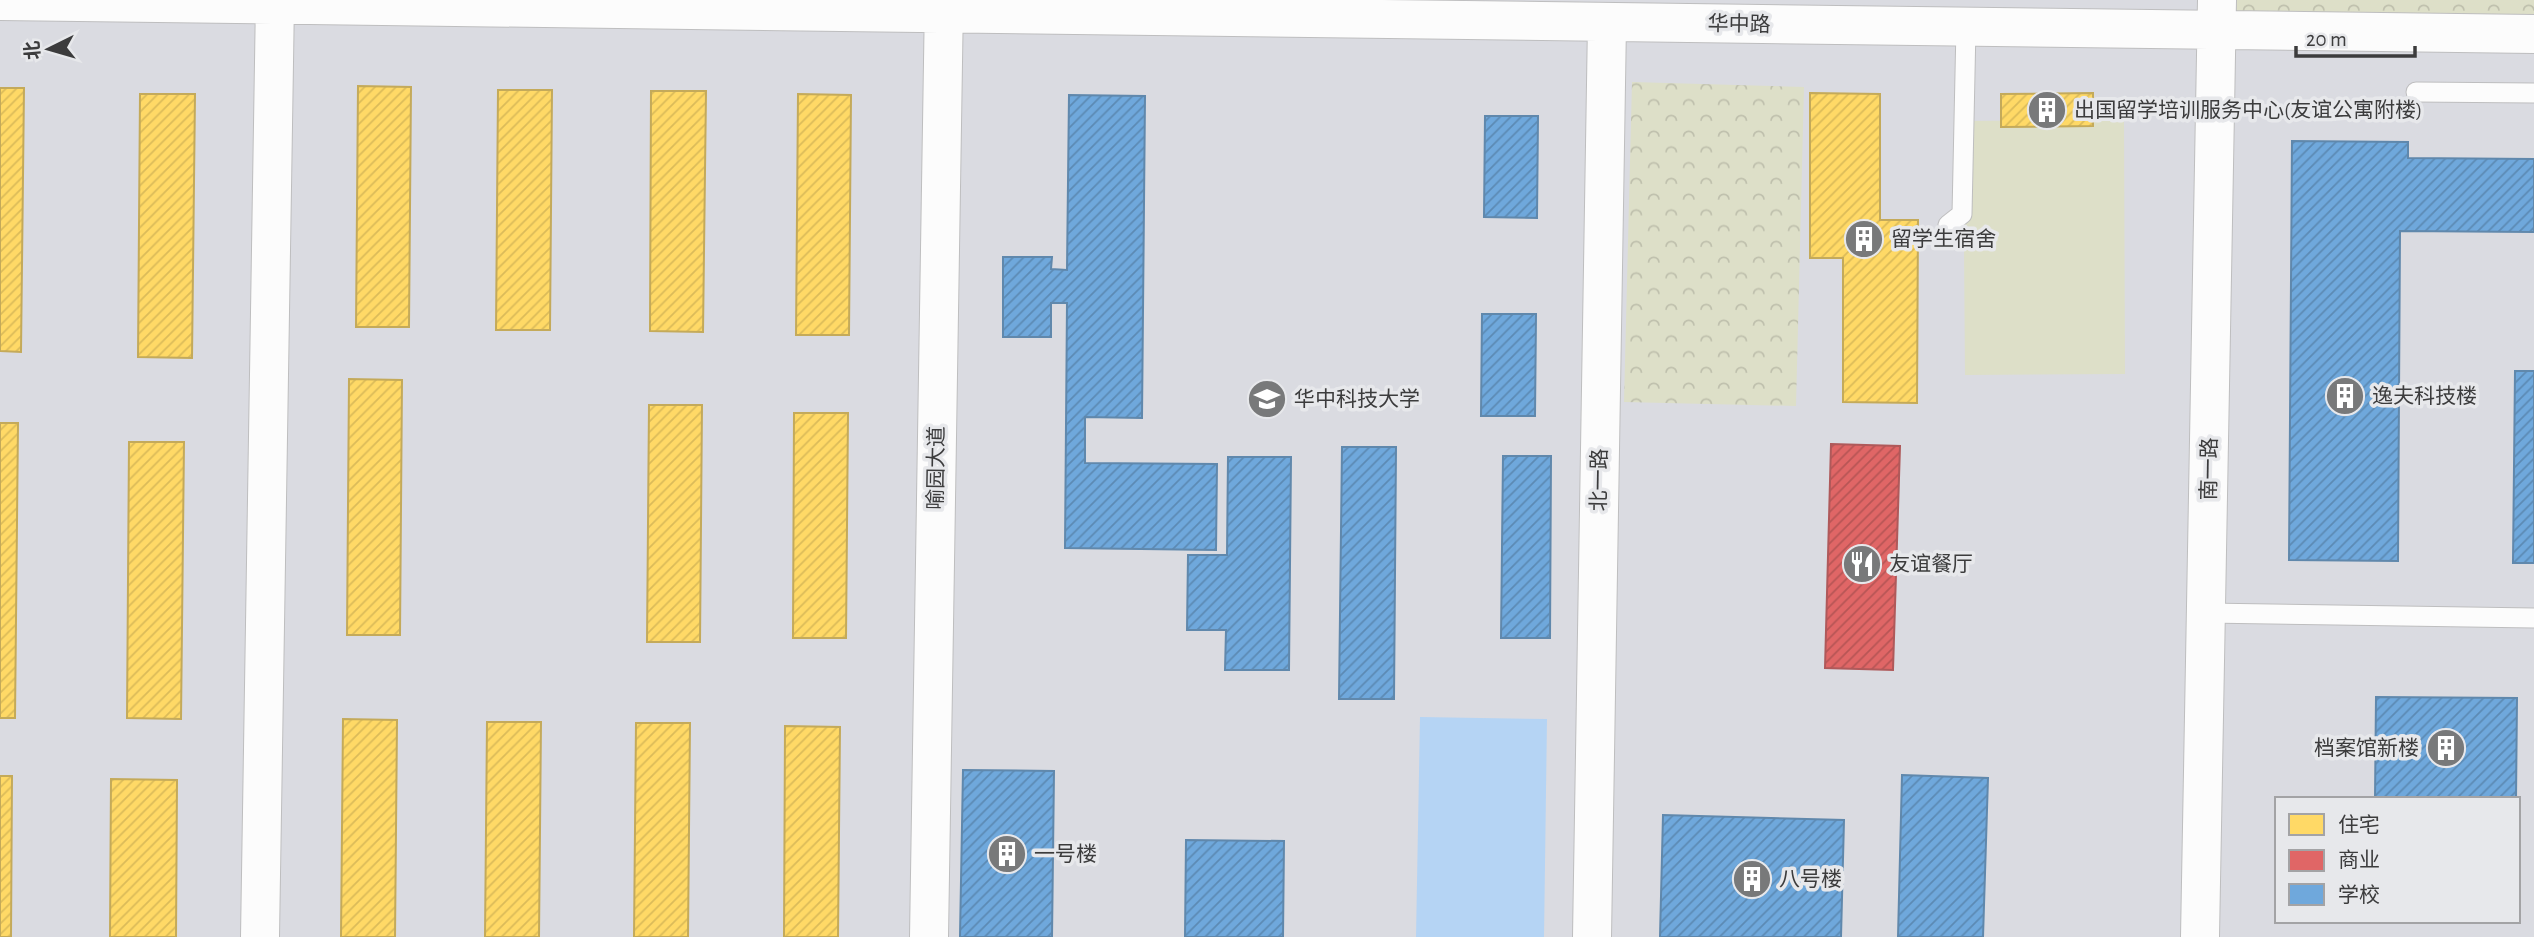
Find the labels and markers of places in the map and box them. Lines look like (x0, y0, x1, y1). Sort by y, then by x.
building icon: 出国留学培训服务中心(友谊公寓附楼) (2026, 89, 2068, 131)
place label: 出国留学培训服务中心(友谊公寓附楼) (2074, 99, 2422, 121)
building icon: 留学生宿舍 (1843, 218, 1885, 260)
place label: 留学生宿舍 (1891, 228, 1996, 250)
building icon: 逸夫科技楼 (2324, 375, 2366, 417)
school or university icon: 华中科技大学 (1246, 378, 1288, 420)
place label: 逸夫科技楼 (2372, 385, 2477, 407)
place label: 华中科技大学 (1294, 388, 1420, 410)
restaurant icon: 友谊餐厅 (1841, 543, 1883, 585)
place label: 友谊餐厅 (1889, 553, 1973, 575)
building icon: 档案馆新楼 (2425, 727, 2467, 769)
place label: 档案馆新楼 (2314, 737, 2419, 759)
building icon: 一号楼 (986, 833, 1028, 875)
place label: 一号楼 (1034, 843, 1097, 865)
building icon: 八号楼 (1731, 858, 1773, 900)
place label: 八号楼 (1779, 868, 1842, 890)

